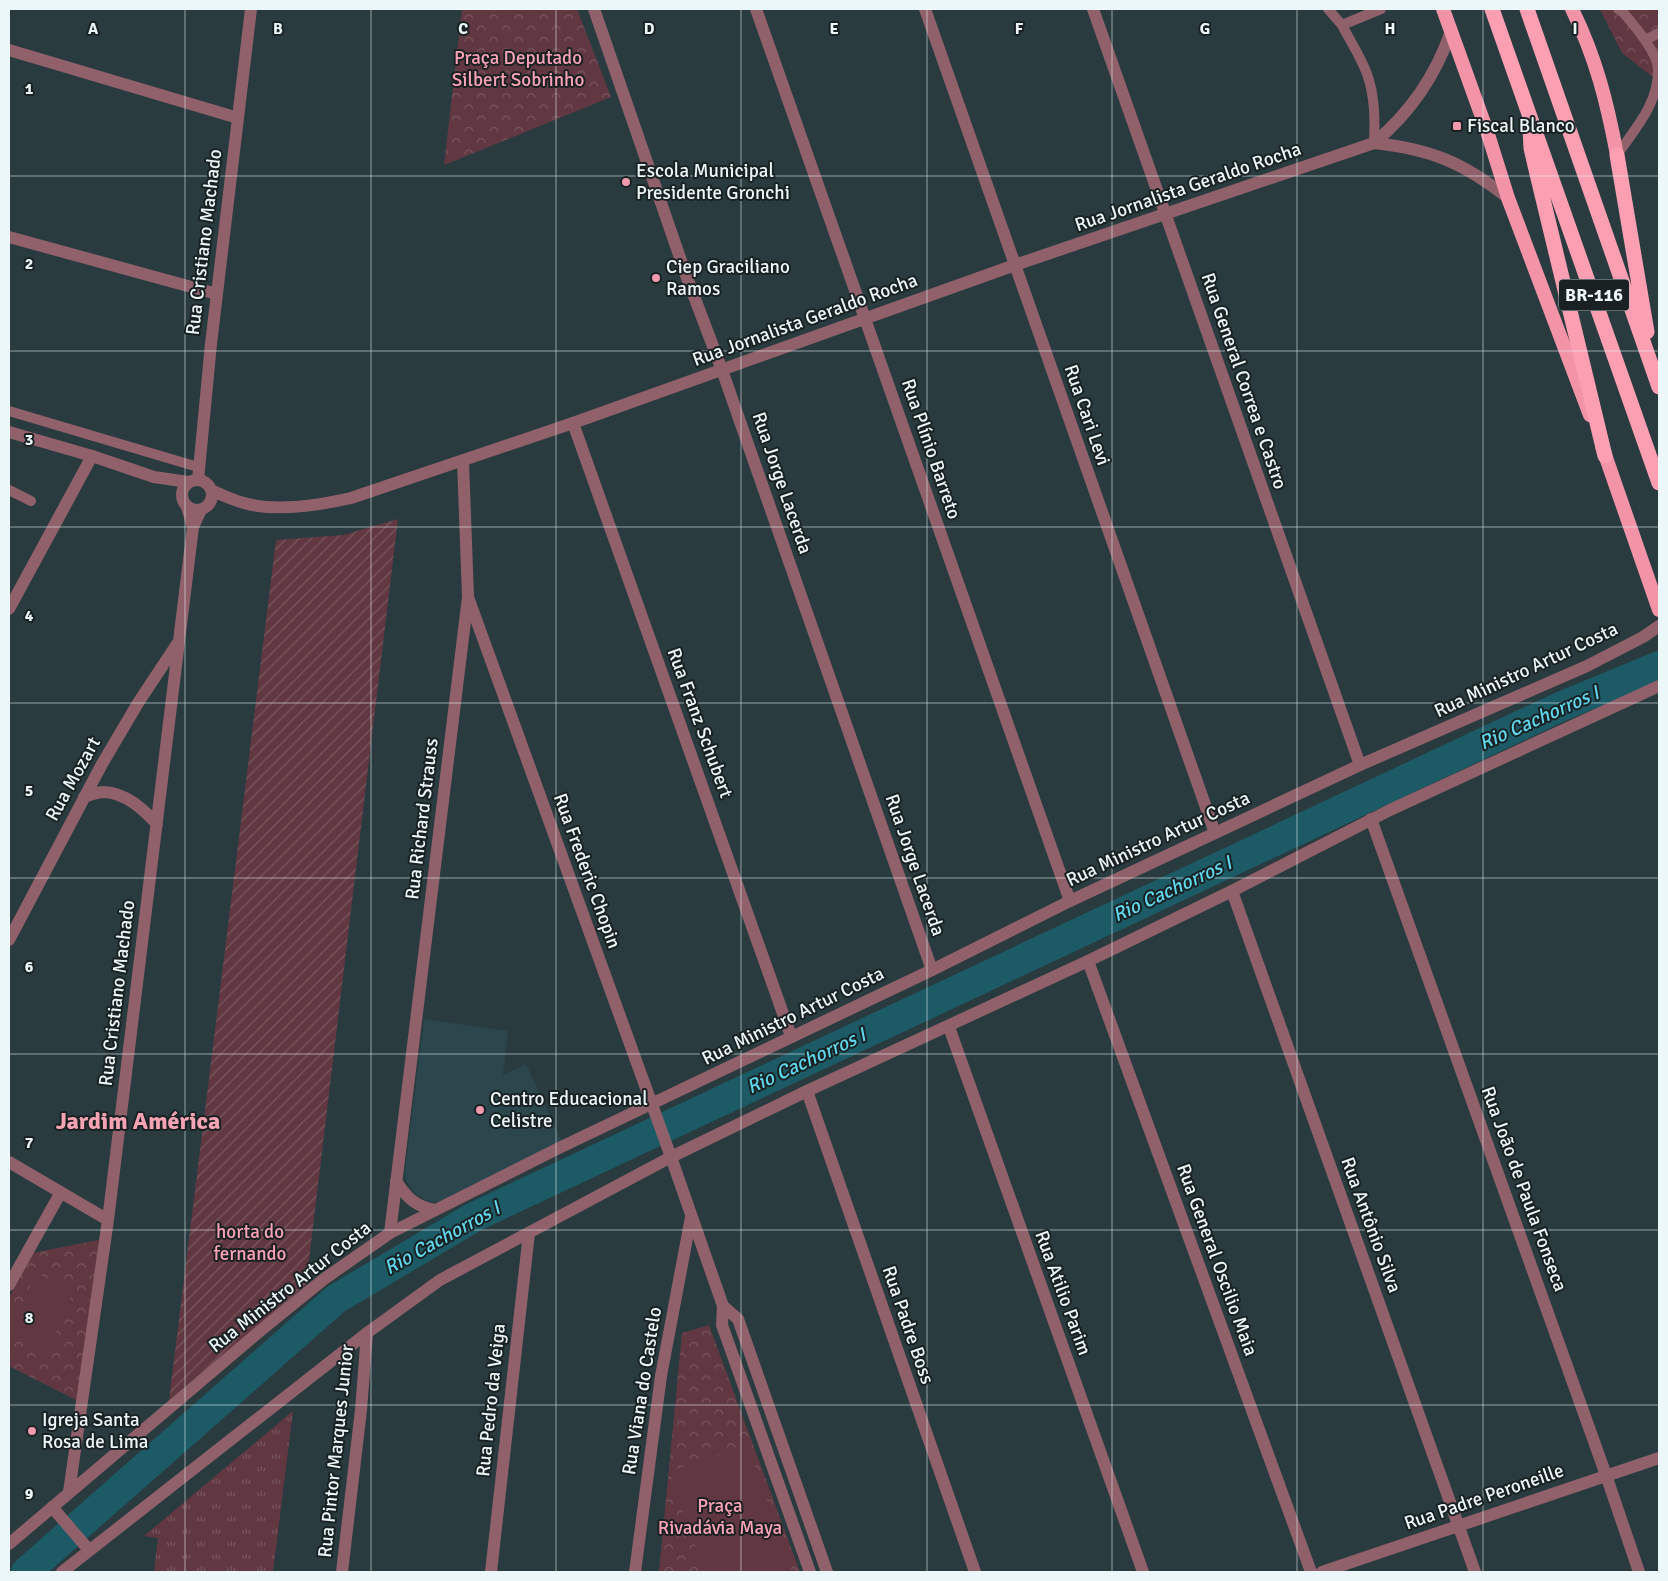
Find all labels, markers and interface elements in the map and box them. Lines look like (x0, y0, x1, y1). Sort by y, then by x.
text: A (88, 19, 99, 39)
text: B (273, 19, 283, 39)
text: C (458, 19, 468, 39)
text: D (644, 19, 655, 39)
text: E (829, 19, 839, 39)
text: F (1015, 19, 1024, 39)
text: G (1200, 19, 1210, 39)
text: H (1385, 19, 1395, 39)
text: I (1572, 19, 1578, 39)
park label: Praça Deputado Silbert Sobrinho (452, 46, 584, 92)
text: 1 (25, 79, 34, 99)
place label: Fiscal Blanco (1467, 114, 1575, 138)
marker: Fiscal Blanco (1451, 120, 1463, 132)
street label: Rua Jornalista Geraldo Rocha (1072, 137, 1304, 237)
street label: Rua Cristiano Machado (181, 148, 227, 336)
place label: Escola Municipal Presidente Gronchi (636, 159, 790, 205)
marker: Escola Municipal Presidente Gronchi (620, 176, 632, 188)
text: 2 (25, 254, 33, 274)
place label: Ciep Graciliano Ramos (666, 255, 790, 301)
street label: Rua Jornalista Geraldo Rocha (689, 268, 921, 372)
street label: Rua General Correa e Castro (1196, 270, 1292, 492)
marker: Ciep Graciliano Ramos (650, 272, 662, 284)
road number: BR-116 (1559, 280, 1629, 310)
street label: Rua Cari Levi (1059, 361, 1115, 469)
street label: Rua Plínio Barreto (896, 376, 966, 522)
street label: Rua Jorge Lacerda (747, 409, 817, 557)
text: 3 (25, 430, 33, 450)
text: 4 (25, 606, 34, 626)
street label: Rua Ministro Artur Costa (1430, 617, 1622, 723)
street label: Rua Franz Schubert (662, 645, 738, 802)
water label: Rio Cachorros I (1475, 680, 1605, 756)
street label: Rua Mozart (40, 733, 106, 825)
street label: Rua Richard Strauss (400, 737, 444, 901)
text: 5 (25, 781, 33, 801)
street label: Rua Ministro Artur Costa (1062, 786, 1254, 892)
street label: Rua Frederic Chopin (548, 790, 626, 952)
street label: Rua Jorge Lacerda (880, 791, 950, 939)
water label: Rio Cachorros I (1108, 850, 1238, 928)
street label: Rua Cristiano Machado (94, 899, 140, 1087)
text: 6 (25, 957, 34, 977)
street label: Rua Ministro Artur Costa (698, 961, 888, 1071)
water label: Rio Cachorros I (742, 1022, 872, 1100)
street label: Rua João de Paula Fonseca (1476, 1083, 1572, 1295)
place label: Centro Educacional Celistre (490, 1087, 648, 1133)
marker: Centro Educacional Celistre (474, 1104, 486, 1116)
district label: Jardim América (56, 1106, 220, 1136)
text: 7 (25, 1133, 34, 1153)
street label: Rua Antônio Silva (1335, 1154, 1407, 1296)
street label: Rua General Oscilio Maia (1171, 1161, 1263, 1359)
water label: Rio Cachorros I (380, 1195, 506, 1280)
street label: Rua Ministro Artur Costa (204, 1216, 376, 1358)
park label: horta do fernando (213, 1220, 287, 1266)
street label: Rua Atilio Parim (1029, 1227, 1097, 1359)
street label: Rua Padre Boss (877, 1263, 939, 1387)
street label: Rua Viana do Castelo (617, 1305, 667, 1477)
text: 8 (25, 1308, 34, 1328)
street label: Rua Pedro da Veiga (471, 1322, 511, 1478)
street label: Rua Pintor Marques Junior (313, 1343, 359, 1559)
place label: Igreja Santa Rosa de Lima (42, 1408, 148, 1454)
marker: Igreja Santa Rosa de Lima (26, 1425, 38, 1437)
street label: Rua Padre Peroneille (1401, 1458, 1567, 1536)
text: 9 (25, 1484, 34, 1504)
park label: Praça Rivadávia Maya (658, 1494, 782, 1540)

